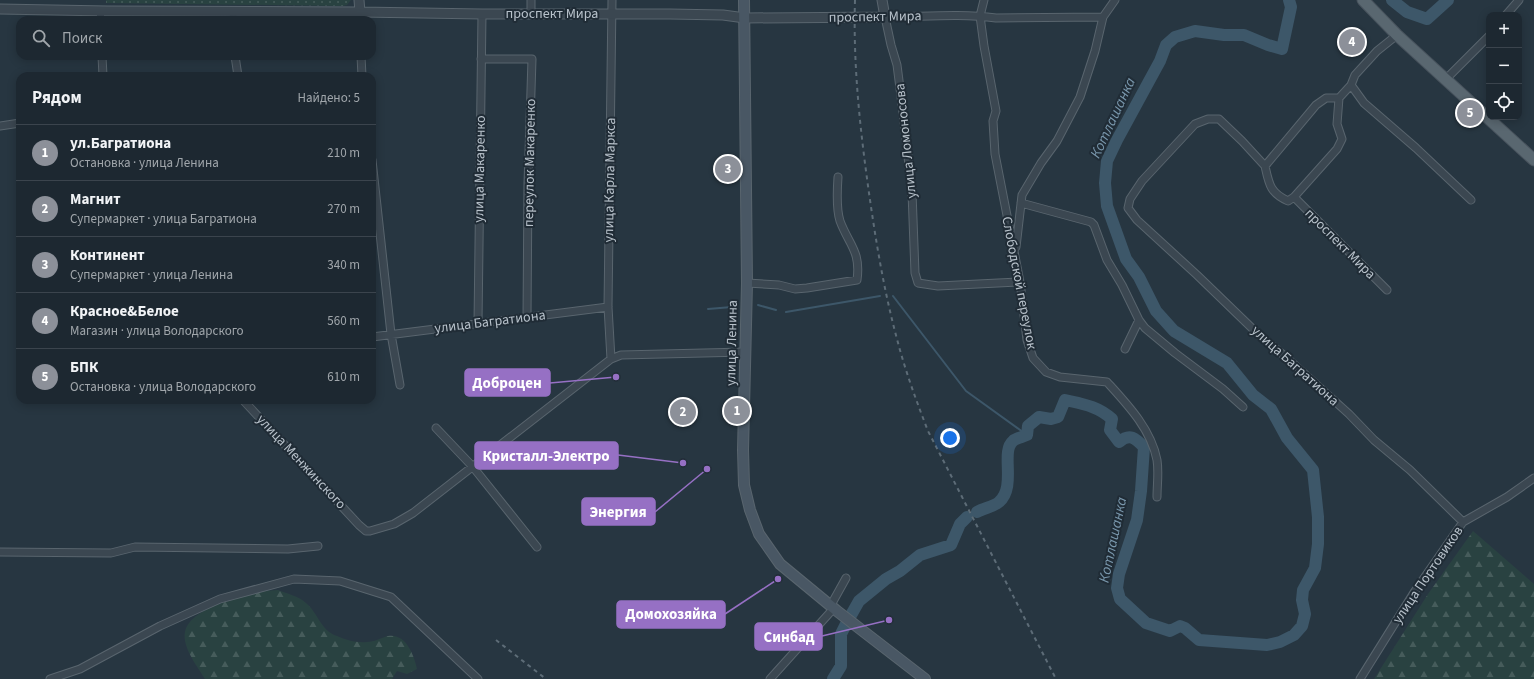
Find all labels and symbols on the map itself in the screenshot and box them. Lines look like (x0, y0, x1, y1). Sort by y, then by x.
street label: проспект Мира (506, 4, 598, 24)
street label: проспект Мира (828, 6, 922, 28)
pin: 4 (1339, 27, 1365, 57)
water label: Котлашанка (1085, 74, 1141, 162)
street label: улица Ломоносова (890, 82, 922, 200)
pin: 5 (1457, 98, 1483, 128)
street label: переулок Макаренко (519, 99, 541, 227)
street label: улица Макаренко (469, 115, 491, 223)
street label: улица Карла Маркса (599, 117, 621, 243)
pin: 3 (715, 154, 741, 184)
street label: проспект Мира (1300, 204, 1380, 284)
street label: Слободской переулок (996, 215, 1042, 351)
street label: улица Ленина (721, 300, 743, 386)
street label: улица Багратиона (433, 305, 547, 339)
street label: улица Багратиона (1247, 321, 1343, 411)
callout: Доброцен (465, 369, 550, 396)
text: Доброцен (472, 373, 542, 394)
pin: 1 (724, 396, 750, 426)
pin: 2 (670, 397, 696, 427)
street label: улица Менжинского (252, 410, 350, 514)
your location (940, 428, 960, 448)
callout: Кристалл-Электро (475, 442, 618, 469)
text: Кристалл-Электро (482, 446, 610, 467)
water label: Котлашанка (1094, 495, 1132, 585)
callout: Энергия (582, 498, 655, 525)
text: Энергия (589, 502, 647, 523)
street label: улица Портовиков (1388, 522, 1468, 628)
callout: Домохозяйка (617, 601, 725, 628)
text: Домохозяйка (625, 604, 717, 625)
callout: Синбад (755, 623, 822, 650)
text: Синбад (763, 627, 815, 648)

